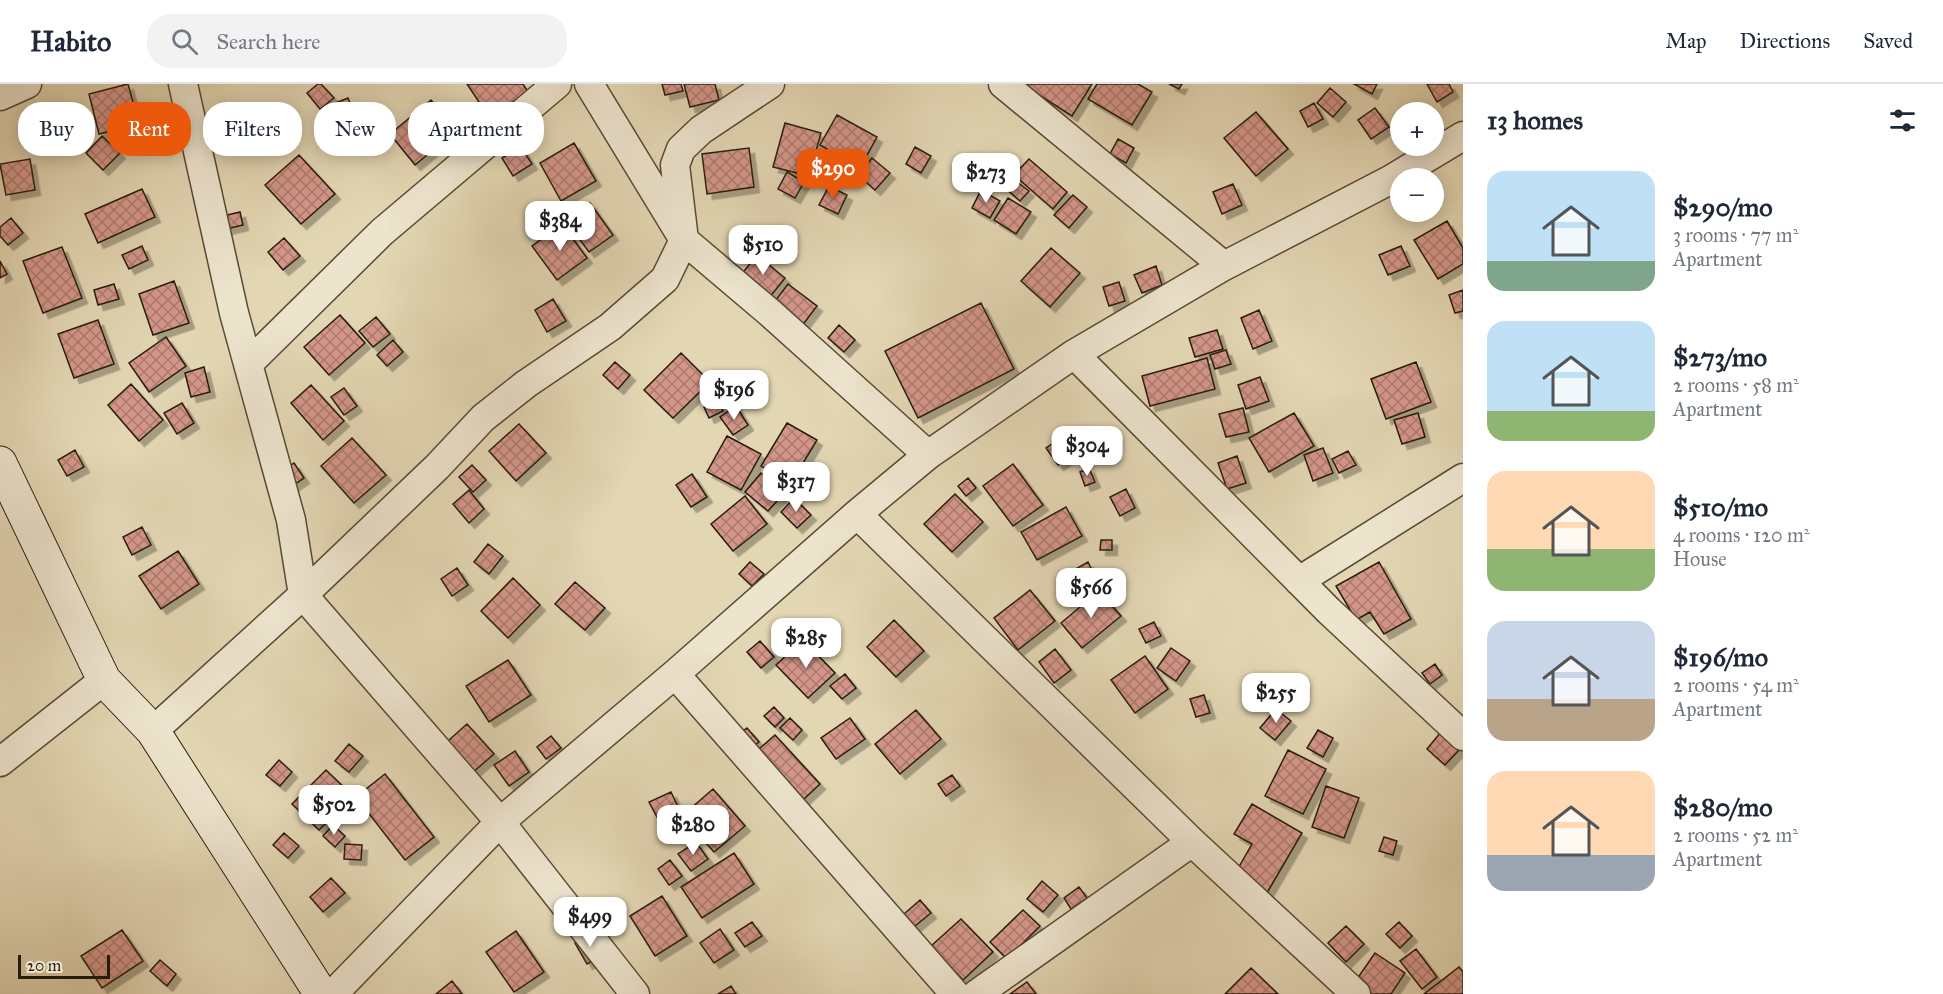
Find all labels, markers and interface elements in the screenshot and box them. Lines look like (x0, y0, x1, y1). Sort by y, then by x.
search box (147, 14, 567, 68)
text: Habito (30, 24, 111, 59)
icon: search (168, 25, 201, 58)
text: Search here (216, 28, 320, 55)
text: Map (1666, 28, 1707, 54)
text: Directions (1740, 28, 1830, 54)
text: Saved (1863, 28, 1913, 54)
chip: Buy (18, 102, 95, 156)
chip: Rent (107, 102, 191, 156)
chip: Filters (203, 102, 302, 156)
chip: New (314, 102, 396, 156)
chip: Apartment (408, 102, 544, 156)
map controls (1390, 102, 1444, 222)
button: + (1390, 102, 1444, 156)
text: 13 homes (1487, 104, 1583, 136)
icon: filters (1886, 104, 1919, 137)
pin: $290 (797, 149, 869, 200)
pin: $273 (950, 153, 1022, 204)
text: $290 (811, 156, 855, 180)
text: $273 (966, 160, 1006, 184)
button: − (1390, 168, 1444, 222)
text: $290/mo (1673, 191, 1773, 223)
icon: home (1535, 195, 1607, 267)
pin: $384 (524, 201, 596, 252)
text: $384 (539, 208, 581, 232)
text: 3 rooms · 77 m² (1673, 223, 1798, 247)
pin: $510 (727, 225, 799, 276)
text: $510 (743, 232, 783, 256)
text: Apartment (1673, 247, 1762, 271)
text: $273/mo (1673, 341, 1767, 373)
icon: home (1535, 345, 1607, 417)
pin: $196 (698, 370, 770, 421)
text: 2 rooms · 58 m² (1673, 373, 1799, 397)
text: $196 (714, 377, 754, 401)
text: Apartment (1673, 397, 1762, 421)
pin: $304 (1051, 426, 1123, 477)
text: $304 (1066, 433, 1108, 457)
pin: $317 (760, 462, 832, 513)
text: $317 (777, 469, 815, 493)
text: $510/mo (1673, 491, 1768, 523)
icon: home (1535, 495, 1607, 567)
text: 4 rooms · 120 m² (1673, 523, 1810, 547)
text: House (1673, 547, 1727, 571)
pin: $566 (1055, 568, 1127, 619)
text: $566 (1070, 575, 1112, 599)
pin: $285 (770, 618, 842, 669)
text: $285 (785, 625, 827, 649)
text: $196/mo (1673, 641, 1768, 673)
icon: home (1535, 645, 1607, 717)
pin: $255 (1240, 673, 1312, 724)
text: 2 rooms · 54 m² (1673, 673, 1799, 697)
text: $255 (1256, 680, 1296, 704)
text: Apartment (1673, 697, 1762, 721)
pin: $502 (298, 785, 370, 836)
text: $280/mo (1673, 791, 1772, 823)
text: $502 (313, 792, 355, 816)
icon: home (1535, 795, 1607, 867)
pin: $280 (657, 805, 729, 856)
text: $280 (671, 812, 715, 836)
text: 2 rooms · 52 m² (1673, 823, 1798, 847)
text: Apartment (1673, 847, 1762, 871)
pin: $499 (554, 897, 626, 948)
text: $499 (568, 904, 612, 928)
scale bar (18, 952, 110, 980)
text: 20 m (27, 956, 61, 975)

